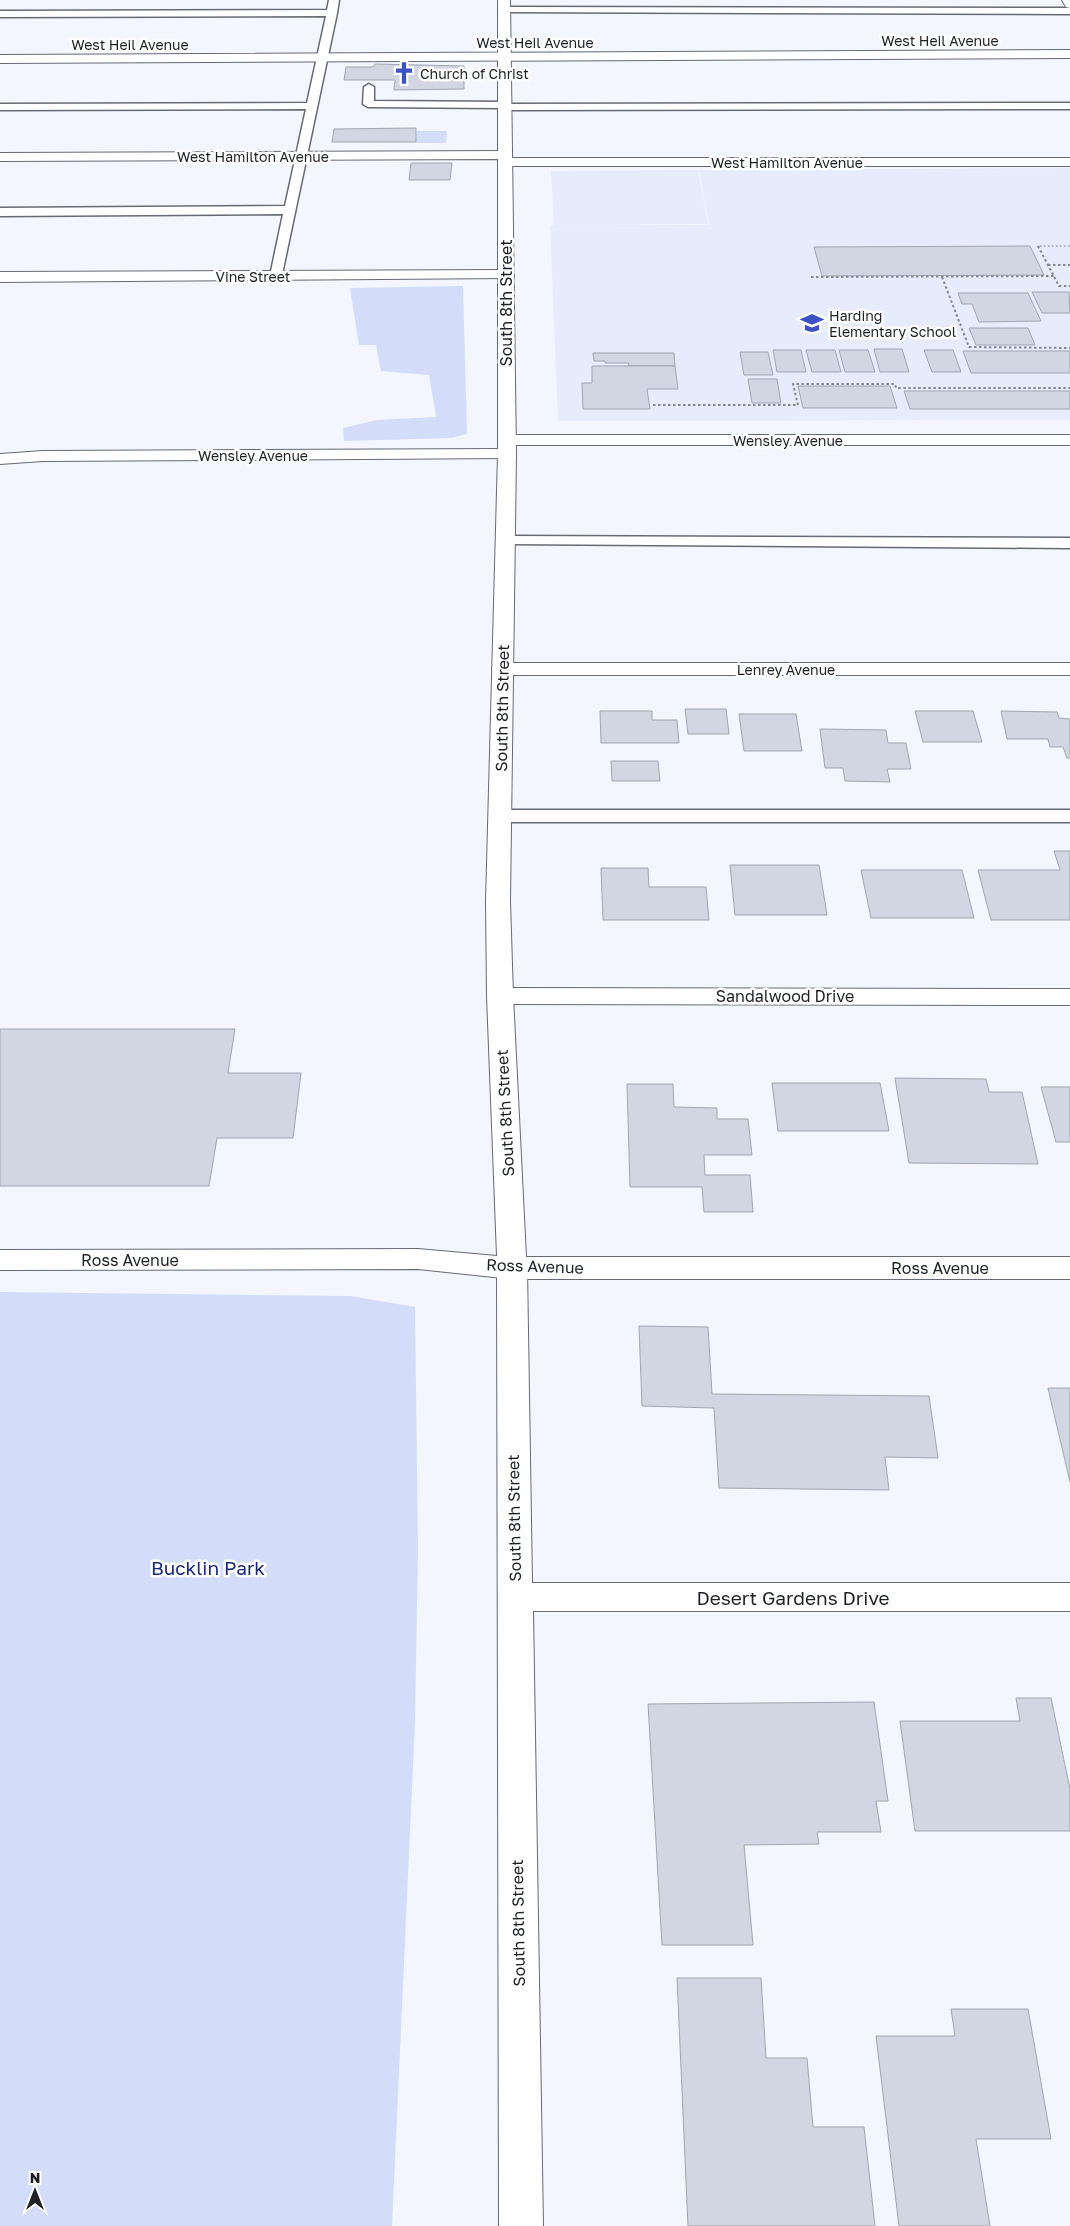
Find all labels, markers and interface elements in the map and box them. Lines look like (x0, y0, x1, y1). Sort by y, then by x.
street label: West Heil Avenue (881, 32, 999, 49)
street label: West Heil Avenue (476, 34, 594, 51)
street label: West Heil Avenue (71, 36, 189, 53)
church icon: Church of Christ (391, 60, 417, 86)
place label: Church of Christ (420, 65, 529, 82)
street label: West Hamilton Avenue (177, 148, 329, 165)
street label: West Hamilton Avenue (711, 154, 863, 171)
street label: South 8th Street (496, 239, 516, 367)
street label: Vine Street (216, 268, 290, 285)
place label: Harding Elementary School (829, 307, 956, 340)
school or university icon: Harding Elementary School (799, 310, 825, 336)
street label: Wensley Avenue (733, 432, 843, 449)
street label: Wensley Avenue (198, 447, 308, 464)
street label: South 8th Street (491, 644, 513, 772)
street label: Lenrey Avenue (737, 661, 835, 678)
street label: Sandalwood Drive (716, 986, 854, 1006)
street label: South 8th Street (492, 1049, 518, 1177)
street label: Ross Avenue (81, 1250, 179, 1270)
street label: Ross Avenue (486, 1254, 584, 1278)
street label: Ross Avenue (891, 1258, 989, 1278)
street label: South 8th Street (503, 1454, 525, 1582)
park label: Bucklin Park (151, 1556, 265, 1579)
street label: Desert Gardens Drive (696, 1586, 890, 1609)
street label: South 8th Street (507, 1859, 529, 1987)
north arrow (10, 2166, 60, 2216)
text: N (30, 2169, 40, 2186)

